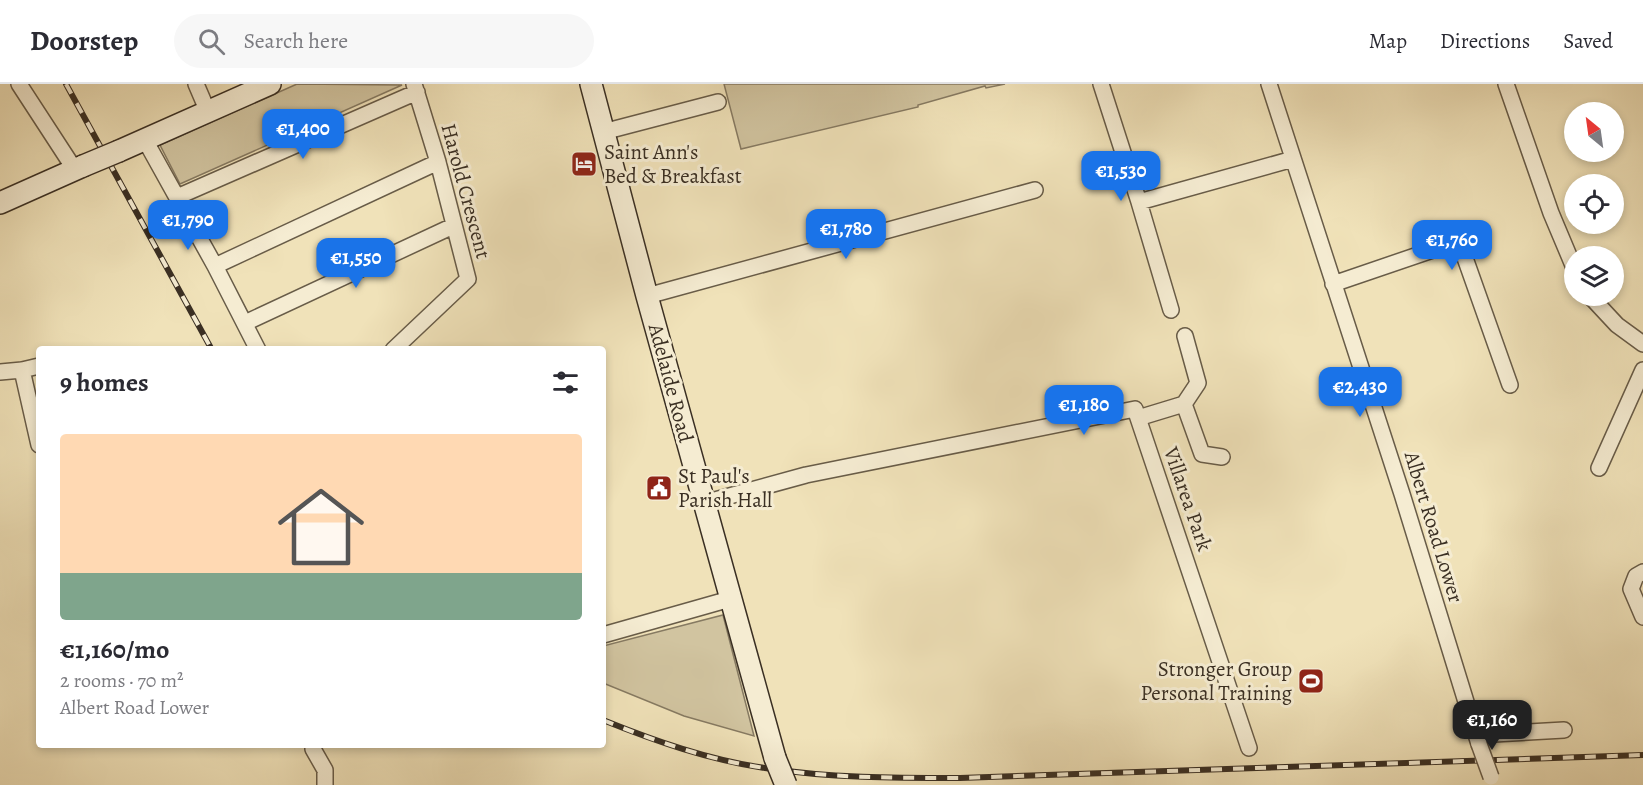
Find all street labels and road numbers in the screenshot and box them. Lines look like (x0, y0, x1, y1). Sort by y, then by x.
street label: Harold Crescent (435, 120, 498, 262)
street label: Adelaide Road (641, 319, 701, 446)
street label: Villarea Park (1157, 442, 1219, 555)
street label: Albert Road Lower (1397, 447, 1470, 606)

